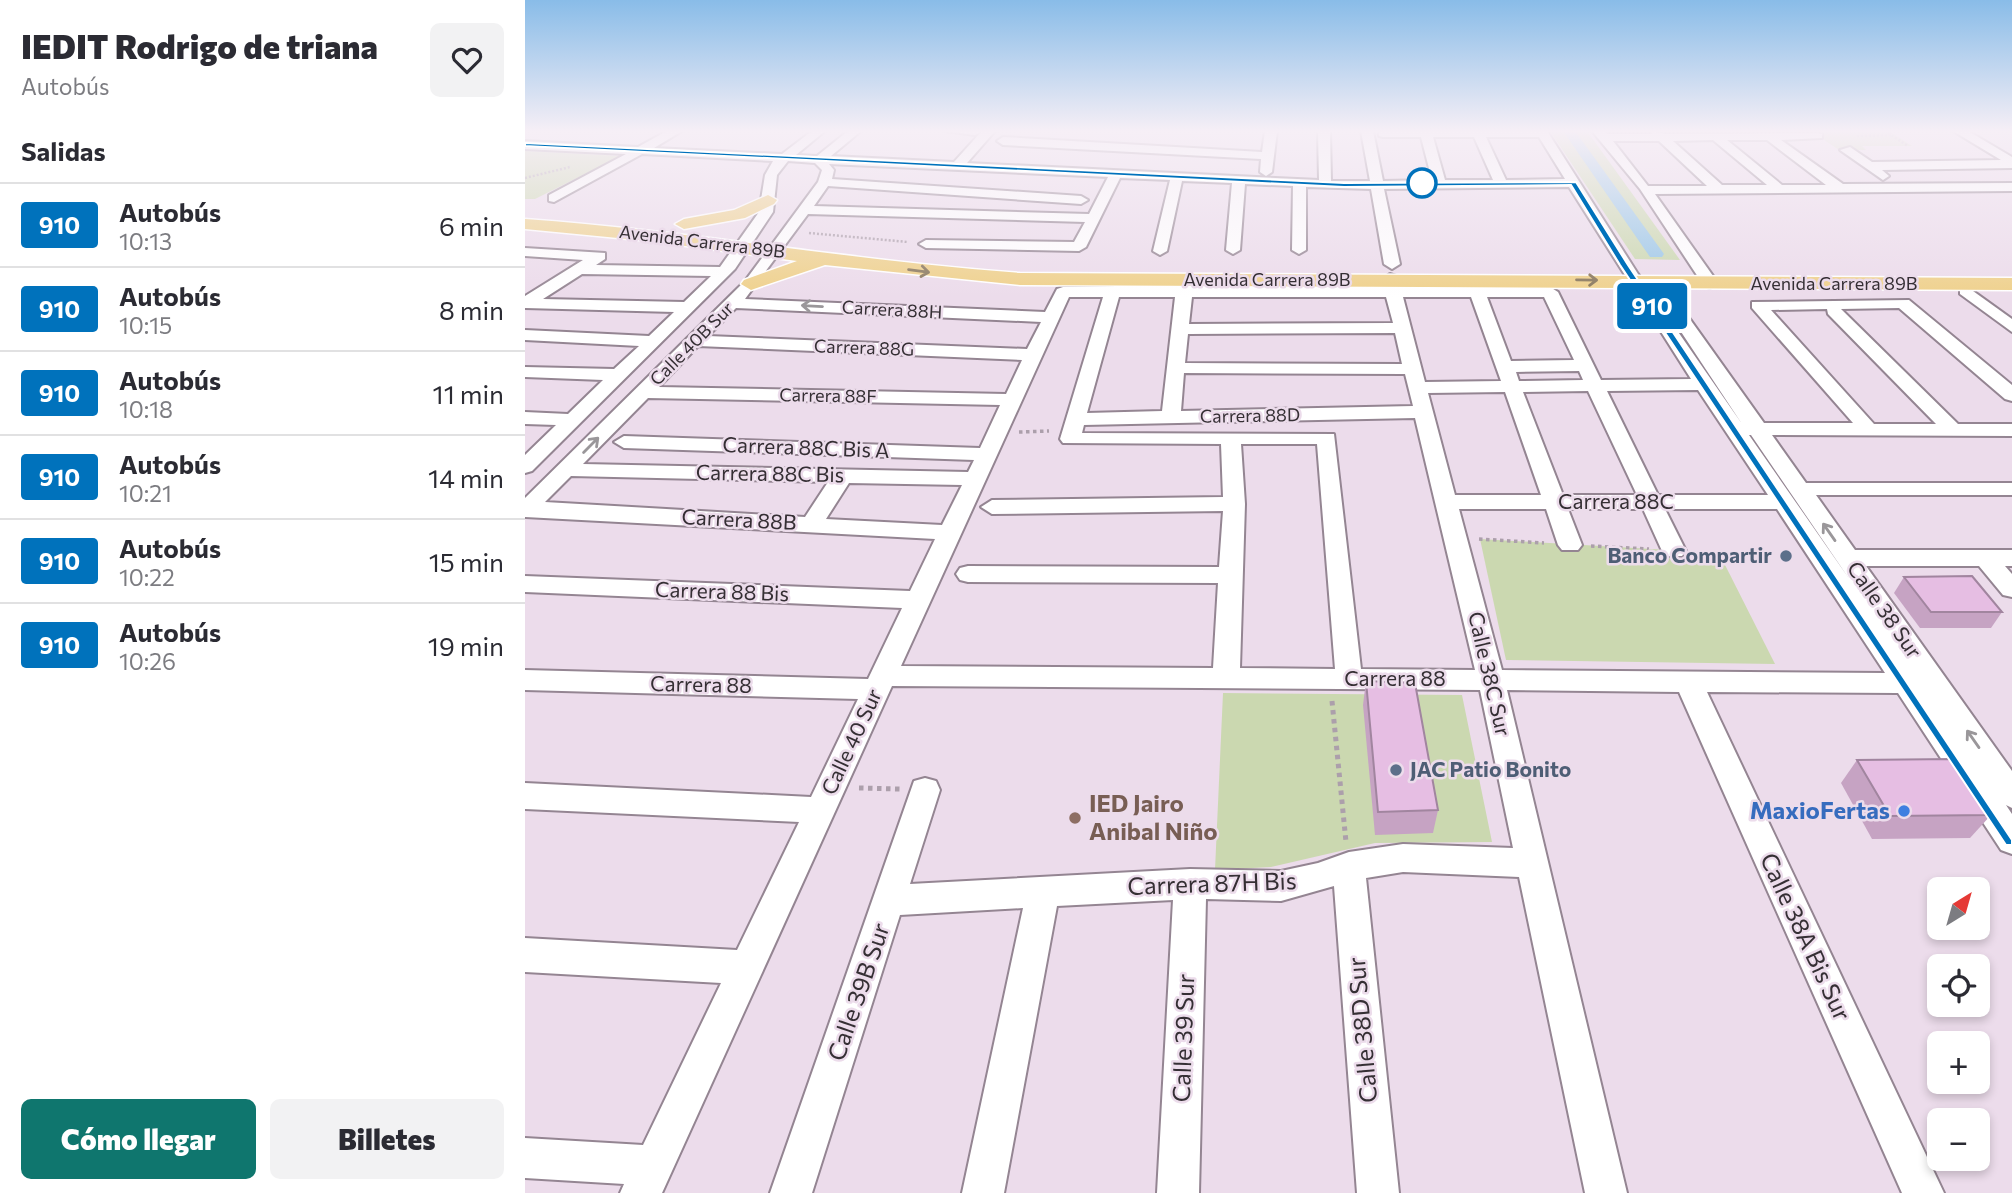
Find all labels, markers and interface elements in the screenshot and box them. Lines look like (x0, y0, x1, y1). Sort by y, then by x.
button: heart (430, 23, 504, 97)
text: IEDIT Rodrigo de triana (21, 25, 378, 66)
text: Autobús (21, 72, 109, 100)
text: Salidas (21, 135, 106, 166)
unlabelled marker (1407, 168, 1437, 198)
text: Autobús (119, 196, 221, 227)
text: 910 (39, 210, 80, 239)
text: 6 min (439, 210, 504, 241)
street label: Avenida Carrera 89B (618, 220, 786, 262)
text: 10:13 (119, 227, 172, 255)
one-way arrow (907, 264, 929, 277)
street label: Avenida Carrera 89B (1184, 268, 1351, 290)
street label: Avenida Carrera 89B (1751, 272, 1918, 294)
one-way arrow (1575, 274, 1598, 287)
text: Autobús (119, 280, 221, 311)
line badge: 910 (1612, 283, 1692, 329)
text: 910 (1631, 291, 1673, 320)
text: 910 (39, 294, 80, 323)
text: 8 min (439, 294, 504, 325)
street label: Carrera 88H (841, 295, 943, 323)
street label: Calle 40B Sur (645, 297, 738, 390)
one-way arrow (801, 300, 824, 313)
text: 10:15 (119, 311, 172, 339)
street label: Carrera 88G (814, 334, 915, 360)
text: Autobús (119, 364, 221, 395)
text: 910 (39, 378, 80, 407)
text: 11 min (433, 378, 504, 409)
street label: Carrera 88F (779, 383, 877, 407)
text: 10:18 (119, 395, 173, 423)
street label: Carrera 88D (1200, 403, 1300, 427)
street label: Carrera 88C Bis A (722, 431, 890, 462)
one-way arrow (582, 436, 599, 453)
text: Autobús (119, 448, 221, 479)
street label: Carrera 88C Bis (696, 459, 844, 486)
text: 910 (39, 462, 80, 491)
text: 14 min (428, 462, 504, 493)
text: 10:21 (119, 479, 172, 507)
street label: Carrera 88C (1558, 488, 1674, 513)
street label: Carrera 88B (681, 503, 797, 534)
one-way arrow (1822, 523, 1836, 542)
text: Autobús (119, 532, 221, 563)
place label: Banco Compartir (1607, 542, 1772, 567)
text: 910 (39, 546, 80, 575)
text: 15 min (429, 546, 504, 577)
marker: Banco Compartir (1778, 548, 1794, 564)
street label: Calle 38 Sur (1843, 556, 1928, 662)
text: 10:22 (119, 563, 175, 591)
street label: Carrera 88 Bis (655, 576, 789, 605)
street label: Calle 38C Sur (1464, 609, 1517, 738)
text: Autobús (119, 616, 221, 647)
text: 910 (39, 630, 80, 659)
text: 19 min (428, 630, 504, 661)
text: 10:26 (119, 647, 176, 675)
street label: Carrera 88 (1344, 665, 1446, 690)
street label: Carrera 88 (650, 670, 752, 697)
street label: Calle 40 Sur (815, 684, 886, 798)
one-way arrow (1966, 730, 1980, 749)
place label: JAC Patio Bonito (1410, 756, 1571, 781)
marker: JAC Patio Bonito (1388, 762, 1404, 778)
place label: IED Jairo Anibal Niño (1089, 788, 1218, 845)
place label: MaxioFertas (1750, 795, 1890, 824)
marker: MaxioFertas (1896, 803, 1912, 819)
marker: IED Jairo Anibal Niño (1067, 810, 1083, 826)
street label: Calle 38A Bis Sur (1755, 848, 1858, 1025)
street label: Carrera 87H Bis (1127, 865, 1297, 900)
north arrow (1927, 877, 1990, 940)
map controls (1927, 877, 1990, 1171)
street label: Calle 39B Sur (820, 918, 895, 1064)
button: locate (1927, 954, 1990, 1017)
street label: Calle 38D Sur (1341, 956, 1382, 1104)
street label: Calle 39 Sur (1166, 973, 1199, 1103)
button: + (1927, 1031, 1990, 1094)
button: Cómo llegar (21, 1099, 256, 1179)
button: Billetes (270, 1099, 504, 1179)
button: − (1927, 1108, 1990, 1171)

